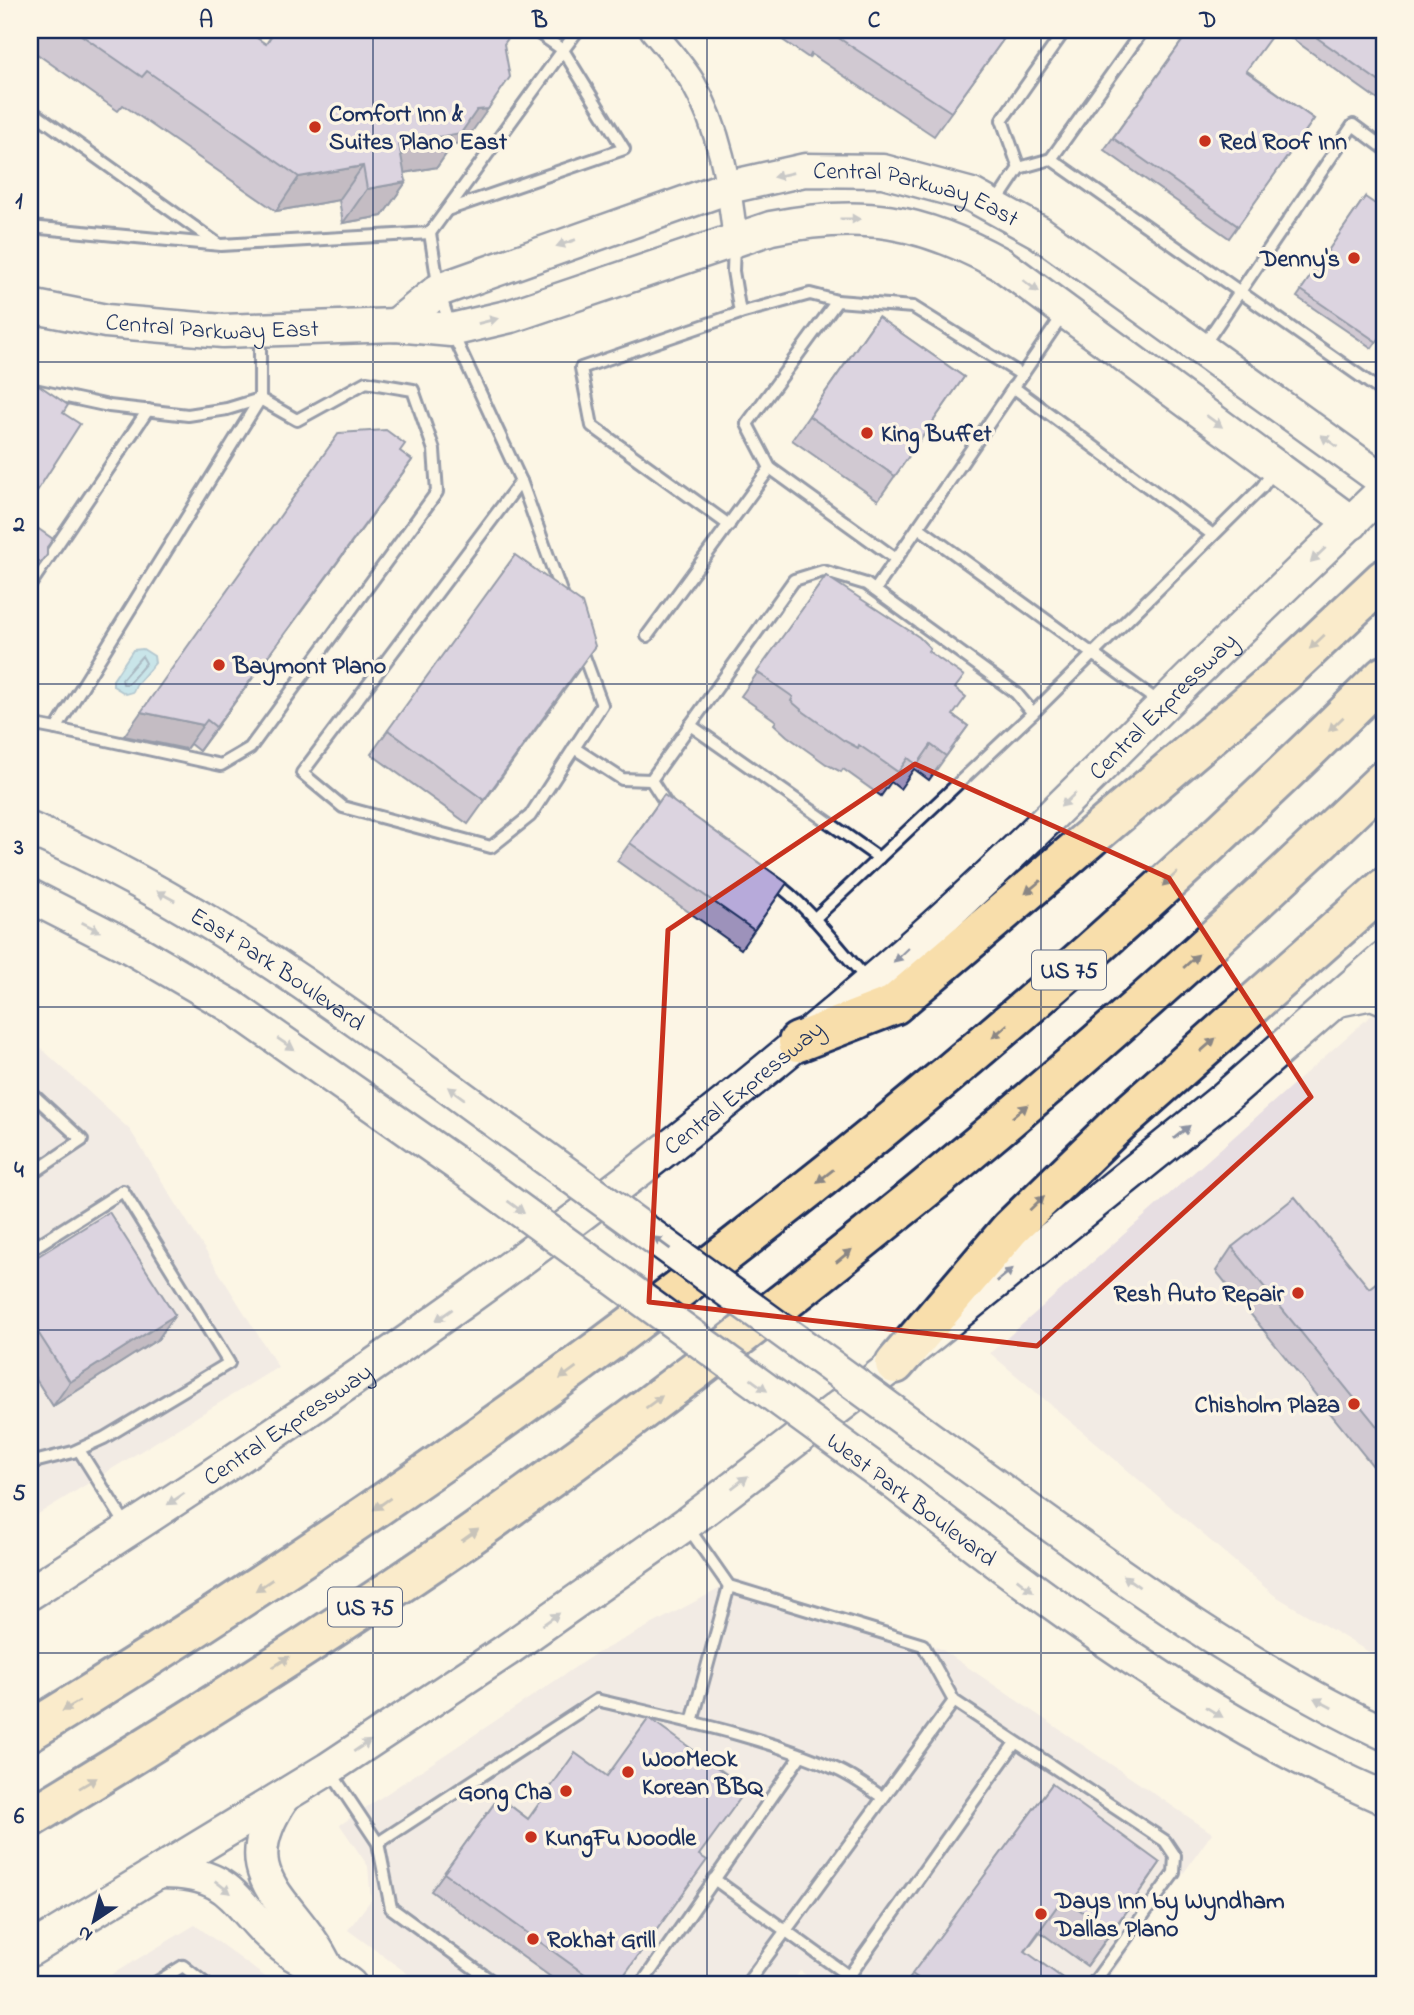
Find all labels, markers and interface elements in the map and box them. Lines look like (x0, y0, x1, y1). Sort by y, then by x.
text: A (199, 5, 213, 38)
text: B (531, 5, 548, 38)
text: C (868, 5, 881, 38)
text: D (1199, 5, 1216, 38)
place label: Comfort Inn & Suites Plano East (329, 98, 508, 161)
marker: Comfort Inn & Suites Plano East (307, 119, 323, 135)
place label: Red Roof Inn (1219, 126, 1347, 161)
marker: Red Roof Inn (1197, 133, 1213, 149)
street label: Central Parkway East (813, 155, 1024, 237)
one-way arrow (772, 170, 794, 181)
text: 1 (15, 186, 23, 219)
one-way arrow (839, 213, 861, 225)
one-way arrow (555, 238, 576, 249)
place label: Denny's (1259, 243, 1340, 279)
marker: Denny's (1346, 250, 1362, 266)
one-way arrow (1022, 279, 1040, 293)
street label: Central Parkway East (104, 306, 320, 351)
one-way arrow (477, 315, 499, 326)
one-way arrow (1205, 414, 1224, 428)
place label: King Buffet (881, 418, 992, 454)
marker: King Buffet (859, 425, 875, 441)
one-way arrow (1320, 434, 1338, 448)
text: 2 (12, 509, 25, 542)
one-way arrow (1310, 547, 1327, 563)
street label: Central Expressway (1082, 626, 1247, 790)
one-way arrow (1309, 634, 1326, 650)
place label: Baymont Plano (232, 650, 386, 686)
marker: Baymont Plano (211, 657, 227, 673)
one-way arrow (1328, 715, 1345, 731)
one-way arrow (1059, 792, 1077, 808)
text: 3 (13, 832, 24, 865)
one-way arrow (1162, 871, 1179, 887)
one-way arrow (1024, 879, 1041, 894)
one-way arrow (156, 890, 176, 902)
street label: East Park Boulevard (183, 900, 372, 1042)
one-way arrow (81, 922, 101, 933)
one-way arrow (893, 946, 910, 962)
road number: US 75 (1032, 951, 1106, 990)
one-way arrow (1182, 954, 1199, 970)
street label: Central Expressway (657, 1013, 833, 1165)
one-way arrow (991, 1023, 1009, 1039)
one-way arrow (277, 1037, 295, 1051)
one-way arrow (1199, 1038, 1216, 1054)
one-way arrow (447, 1086, 465, 1100)
one-way arrow (1010, 1104, 1028, 1119)
one-way arrow (1174, 1125, 1191, 1140)
text: 4 (14, 1155, 24, 1188)
one-way arrow (817, 1169, 835, 1184)
one-way arrow (1028, 1195, 1045, 1211)
one-way arrow (507, 1200, 525, 1214)
one-way arrow (653, 1236, 671, 1250)
one-way arrow (835, 1249, 853, 1264)
one-way arrow (997, 1268, 1014, 1283)
place label: Resh Auto Repair (1114, 1278, 1285, 1313)
marker: Resh Auto Repair (1290, 1285, 1306, 1301)
one-way arrow (435, 1308, 453, 1322)
street label: Central Expressway (197, 1356, 381, 1496)
one-way arrow (559, 1366, 577, 1380)
one-way arrow (750, 1378, 768, 1392)
place label: Chisholm Plaza (1195, 1389, 1340, 1424)
one-way arrow (645, 1395, 663, 1409)
marker: Chisholm Plaza (1346, 1396, 1362, 1412)
street label: West Park Boulevard (818, 1425, 1003, 1577)
one-way arrow (731, 1476, 749, 1490)
text: 5 (12, 1478, 26, 1511)
one-way arrow (167, 1492, 185, 1506)
one-way arrow (373, 1497, 391, 1511)
one-way arrow (461, 1528, 479, 1542)
one-way arrow (1122, 1574, 1140, 1588)
one-way arrow (1016, 1577, 1034, 1591)
one-way arrow (255, 1578, 273, 1592)
road number: US 75 (328, 1588, 402, 1626)
one-way arrow (542, 1612, 560, 1626)
one-way arrow (271, 1656, 291, 1669)
one-way arrow (1313, 1697, 1333, 1709)
one-way arrow (62, 1699, 81, 1712)
one-way arrow (1204, 1705, 1223, 1718)
one-way arrow (352, 1740, 372, 1753)
place label: WooMeOk Korean BBQ (642, 1743, 764, 1806)
marker: WooMeOk Korean BBQ (620, 1764, 636, 1780)
place label: Gong Cha (458, 1776, 552, 1812)
one-way arrow (78, 1777, 98, 1790)
marker: Gong Cha (558, 1783, 574, 1799)
text: 6 (14, 1801, 25, 1834)
place label: KungFu Noodle (545, 1822, 697, 1858)
marker: KungFu Noodle (523, 1829, 539, 1845)
one-way arrow (214, 1880, 233, 1894)
north arrow (60, 1885, 130, 1955)
place label: Days Inn by Wyndham Dallas Plano (1054, 1885, 1285, 1948)
marker: Days Inn by Wyndham Dallas Plano (1033, 1906, 1049, 1922)
text: N (73, 1918, 99, 1948)
place label: Rokhat Grill (547, 1924, 656, 1959)
marker: Rokhat Grill (525, 1931, 541, 1947)

